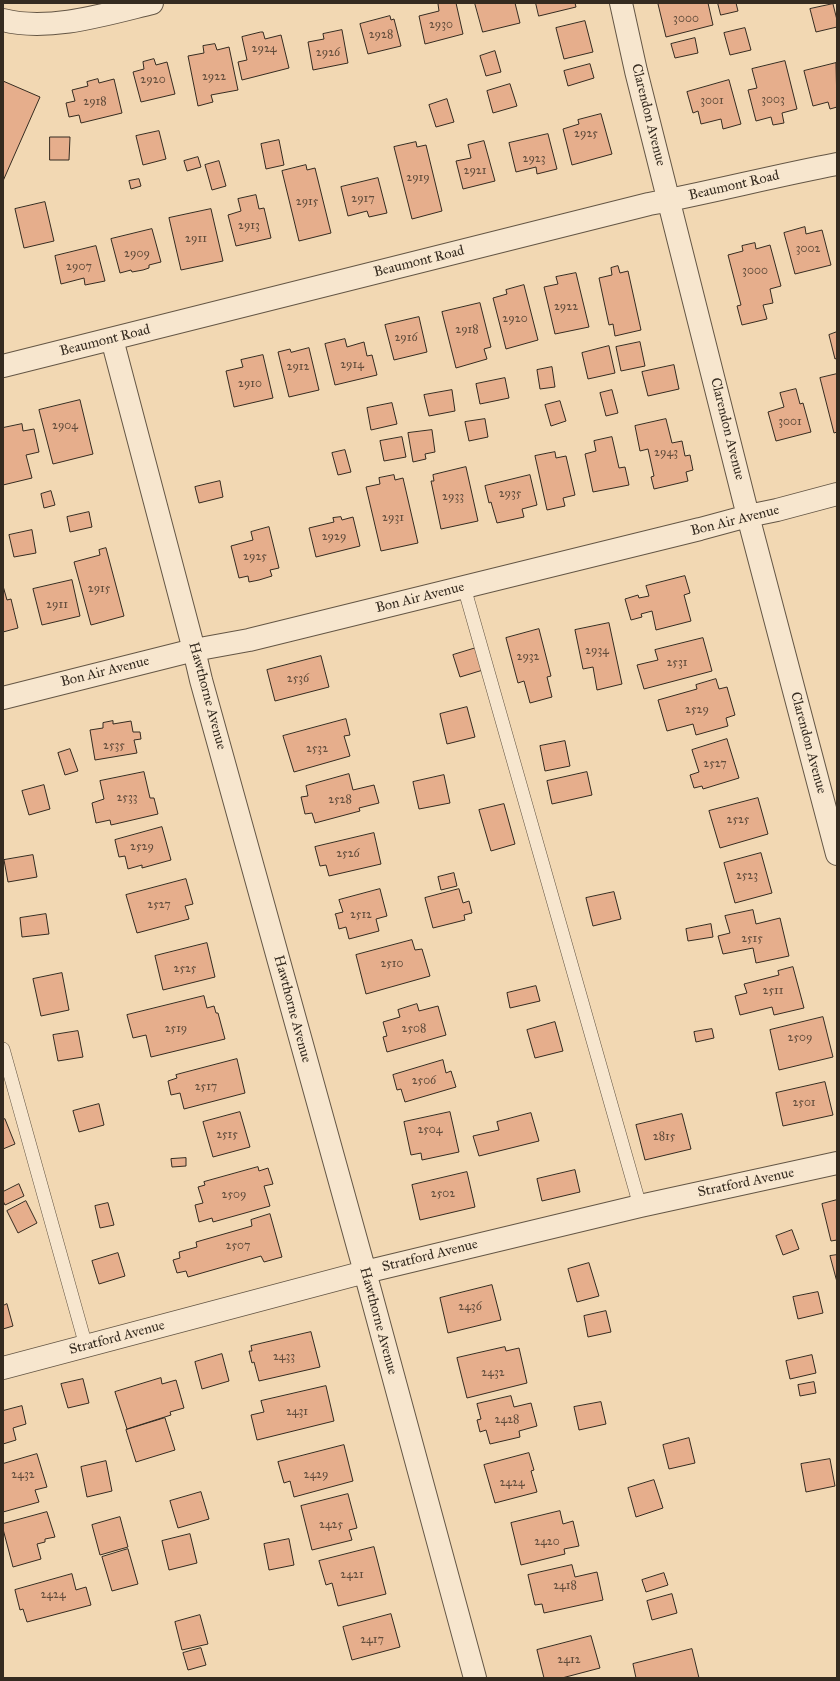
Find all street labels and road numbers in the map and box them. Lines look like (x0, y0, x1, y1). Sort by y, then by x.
street label: Clarendon Avenue (627, 62, 669, 168)
street label: Beaumont Road (687, 167, 781, 205)
street label: Beaumont Road (372, 243, 466, 281)
street label: Beaumont Road (58, 322, 152, 360)
street label: Clarendon Avenue (706, 376, 748, 482)
street label: Bon Air Avenue (689, 502, 781, 540)
street label: Bon Air Avenue (374, 579, 466, 617)
street label: Hawthorne Avenue (185, 640, 229, 752)
street label: Bon Air Avenue (59, 653, 151, 691)
street label: Clarendon Avenue (786, 690, 830, 796)
street label: Hawthorne Avenue (270, 953, 314, 1065)
street label: Stratford Avenue (696, 1165, 796, 1201)
street label: Stratford Avenue (380, 1236, 480, 1276)
street label: Hawthorne Avenue (356, 1265, 400, 1377)
street label: Stratford Avenue (67, 1317, 167, 1359)

